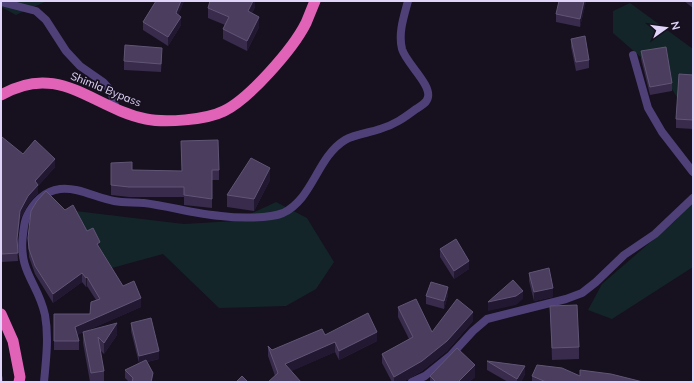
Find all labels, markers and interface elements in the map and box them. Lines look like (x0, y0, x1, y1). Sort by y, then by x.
north arrow (646, 8, 686, 48)
text: N (668, 20, 684, 31)
street label: Shimla Bypass (69, 68, 143, 110)

